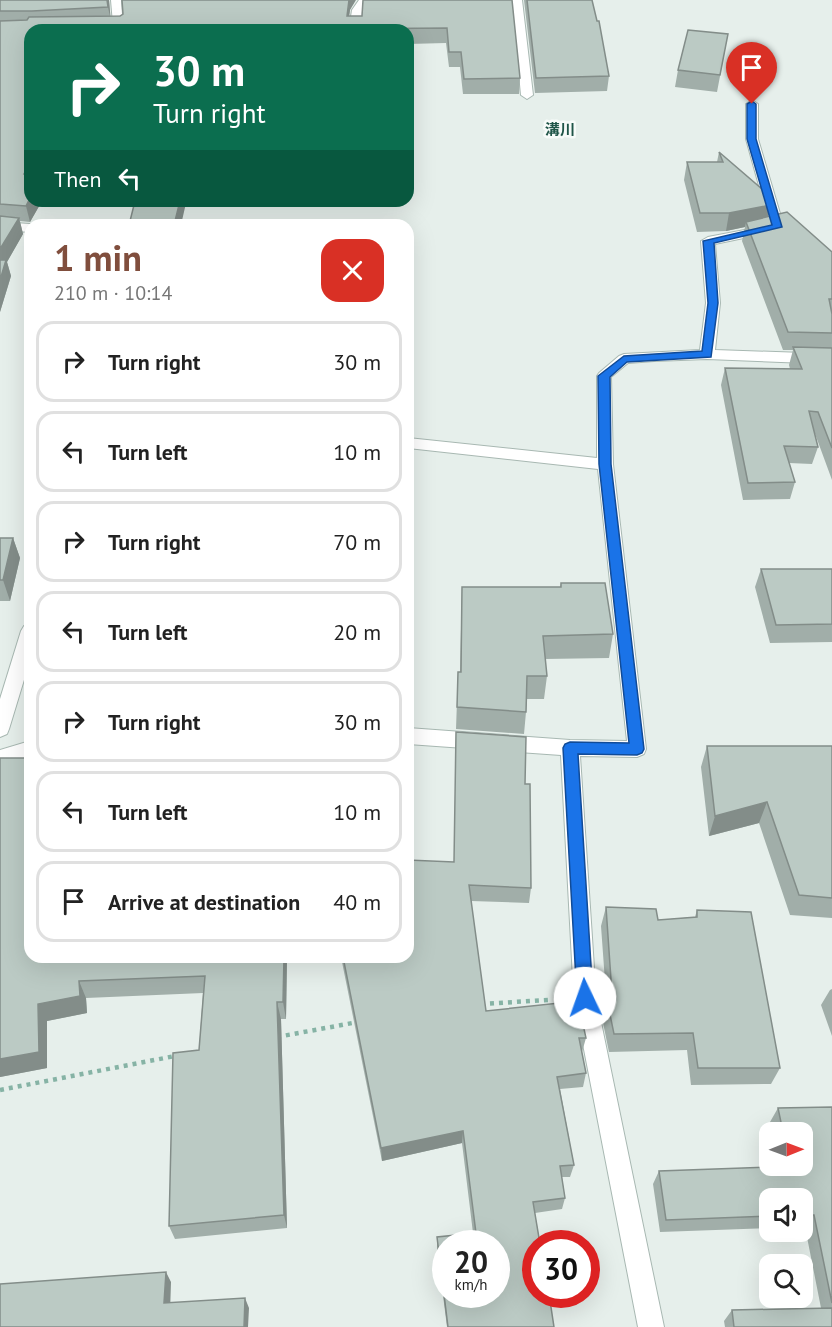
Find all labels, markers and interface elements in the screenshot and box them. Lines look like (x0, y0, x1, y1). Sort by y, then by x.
pin (726, 42, 777, 104)
text: 30 m (153, 43, 245, 98)
icon: right (54, 48, 132, 126)
icon: arrive (735, 51, 768, 84)
text: Turn right (153, 96, 266, 130)
district label: 溝川 (545, 120, 575, 139)
icon: left (113, 162, 146, 195)
text: Then (54, 165, 101, 193)
text: 1 min (54, 234, 142, 281)
button: close (321, 239, 384, 302)
text: 210 m · 10:14 (54, 280, 172, 306)
icon: right (57, 345, 90, 378)
text: Turn right (108, 348, 200, 376)
text: 30 m (333, 348, 381, 376)
icon: left (57, 435, 90, 468)
text: Turn left (108, 438, 188, 466)
text: 10 m (333, 438, 381, 466)
icon: right (57, 525, 90, 558)
text: Turn right (108, 528, 200, 556)
text: 70 m (333, 528, 381, 556)
icon: left (57, 615, 90, 648)
text: Turn left (108, 618, 188, 646)
text: 20 m (333, 618, 381, 646)
icon: right (57, 705, 90, 738)
text: Turn right (108, 708, 200, 736)
text: 30 m (333, 708, 381, 736)
icon: left (57, 795, 90, 828)
text: Turn left (108, 798, 188, 826)
text: 10 m (333, 798, 381, 826)
icon: arrive (57, 885, 90, 918)
text: Arrive at destination (108, 888, 300, 916)
text: 40 m (333, 888, 381, 916)
position arrow (553, 966, 617, 1030)
north arrow (759, 1122, 813, 1176)
map controls (759, 1122, 813, 1308)
button: sound (759, 1188, 813, 1242)
speed limit sign: 30 (522, 1230, 600, 1308)
text: 20 (454, 1242, 488, 1281)
button: search (759, 1254, 813, 1308)
text: km/h (455, 1275, 487, 1294)

